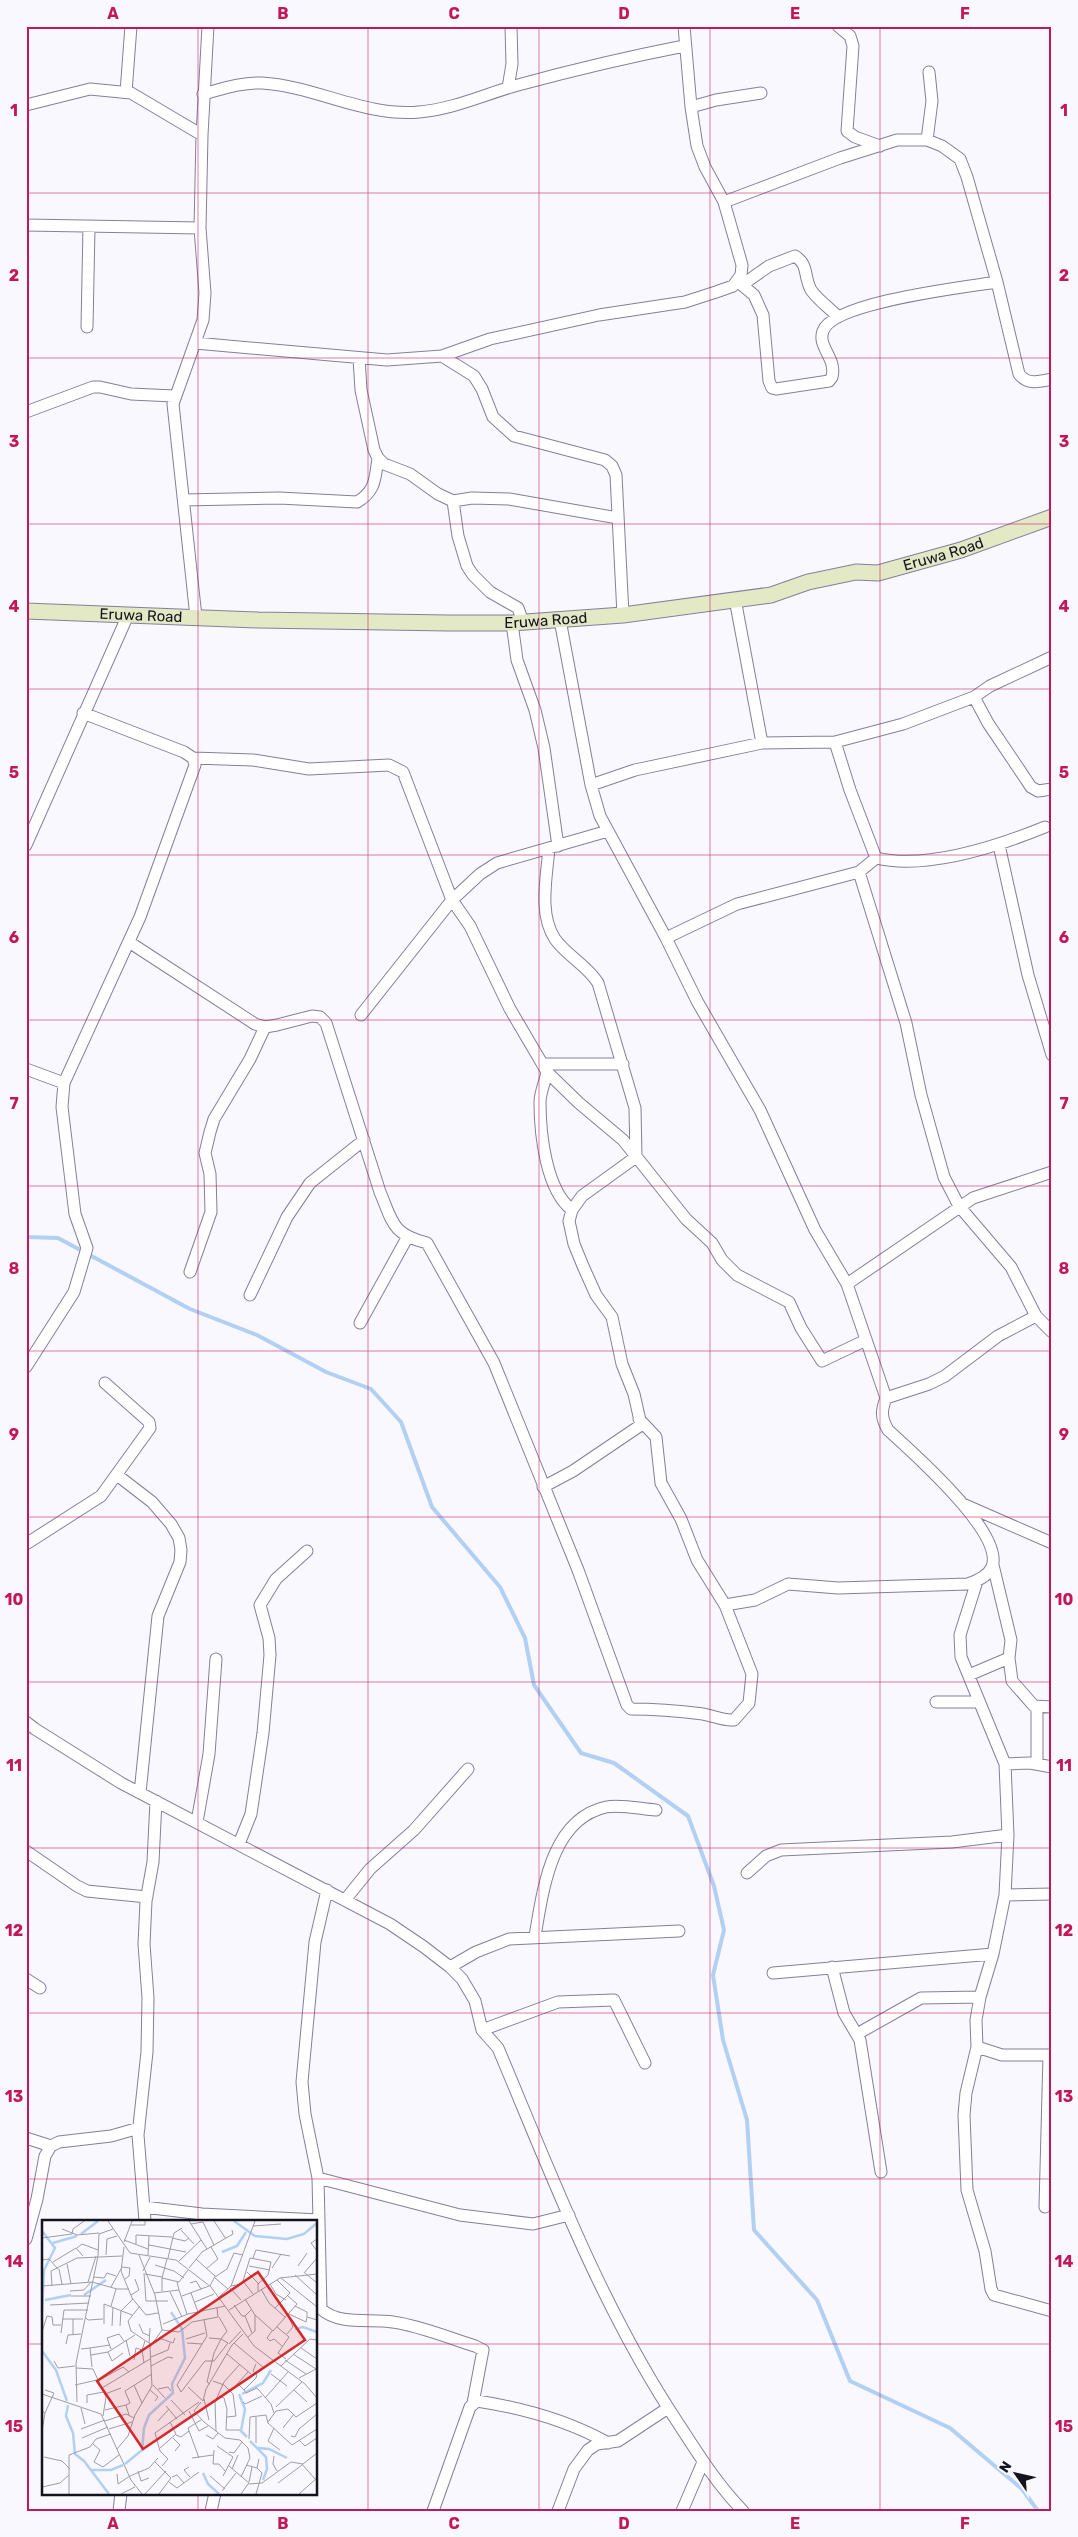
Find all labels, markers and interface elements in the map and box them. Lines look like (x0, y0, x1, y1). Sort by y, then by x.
text: A (107, 4, 119, 23)
text: B (277, 4, 289, 23)
text: C (448, 4, 460, 23)
text: D (618, 4, 630, 23)
text: E (790, 4, 800, 23)
text: F (960, 4, 970, 23)
text: 1 (10, 101, 18, 120)
text: 1 (1060, 101, 1068, 120)
text: 2 (9, 266, 19, 285)
text: 2 (1059, 266, 1069, 285)
text: 3 (9, 432, 19, 451)
text: 3 (1059, 432, 1069, 451)
street label: Eruwa Road (901, 534, 986, 575)
text: 4 (9, 597, 20, 616)
text: 4 (1059, 597, 1070, 616)
street label: Eruwa Road (99, 605, 183, 626)
street label: Eruwa Road (504, 609, 588, 632)
text: 5 (9, 763, 19, 782)
text: 5 (1059, 763, 1069, 782)
text: 6 (9, 928, 19, 947)
text: 6 (1059, 928, 1069, 947)
text: 7 (9, 1094, 19, 1113)
text: 7 (1059, 1094, 1069, 1113)
text: 8 (9, 1259, 20, 1278)
text: 8 (1059, 1259, 1070, 1278)
text: 9 (9, 1425, 19, 1444)
text: 9 (1059, 1425, 1069, 1444)
text: 10 (5, 1590, 24, 1609)
text: 10 (1055, 1590, 1074, 1609)
text: 11 (6, 1756, 22, 1775)
text: 11 (1056, 1756, 1072, 1775)
text: 12 (5, 1921, 23, 1940)
text: 12 (1055, 1921, 1073, 1940)
text: 13 (5, 2087, 23, 2106)
text: 13 (1055, 2087, 1073, 2106)
inset map (42, 2220, 318, 2494)
text: 14 (5, 2252, 24, 2271)
text: 14 (1055, 2252, 1074, 2271)
text: 15 (5, 2417, 23, 2436)
text: 15 (1055, 2417, 1073, 2436)
north arrow (990, 2450, 1040, 2500)
text: N (996, 2458, 1016, 2476)
text: A (107, 2514, 119, 2533)
text: B (277, 2514, 289, 2533)
text: C (448, 2514, 460, 2533)
text: D (618, 2514, 630, 2533)
text: E (790, 2514, 800, 2533)
text: F (960, 2514, 970, 2533)

